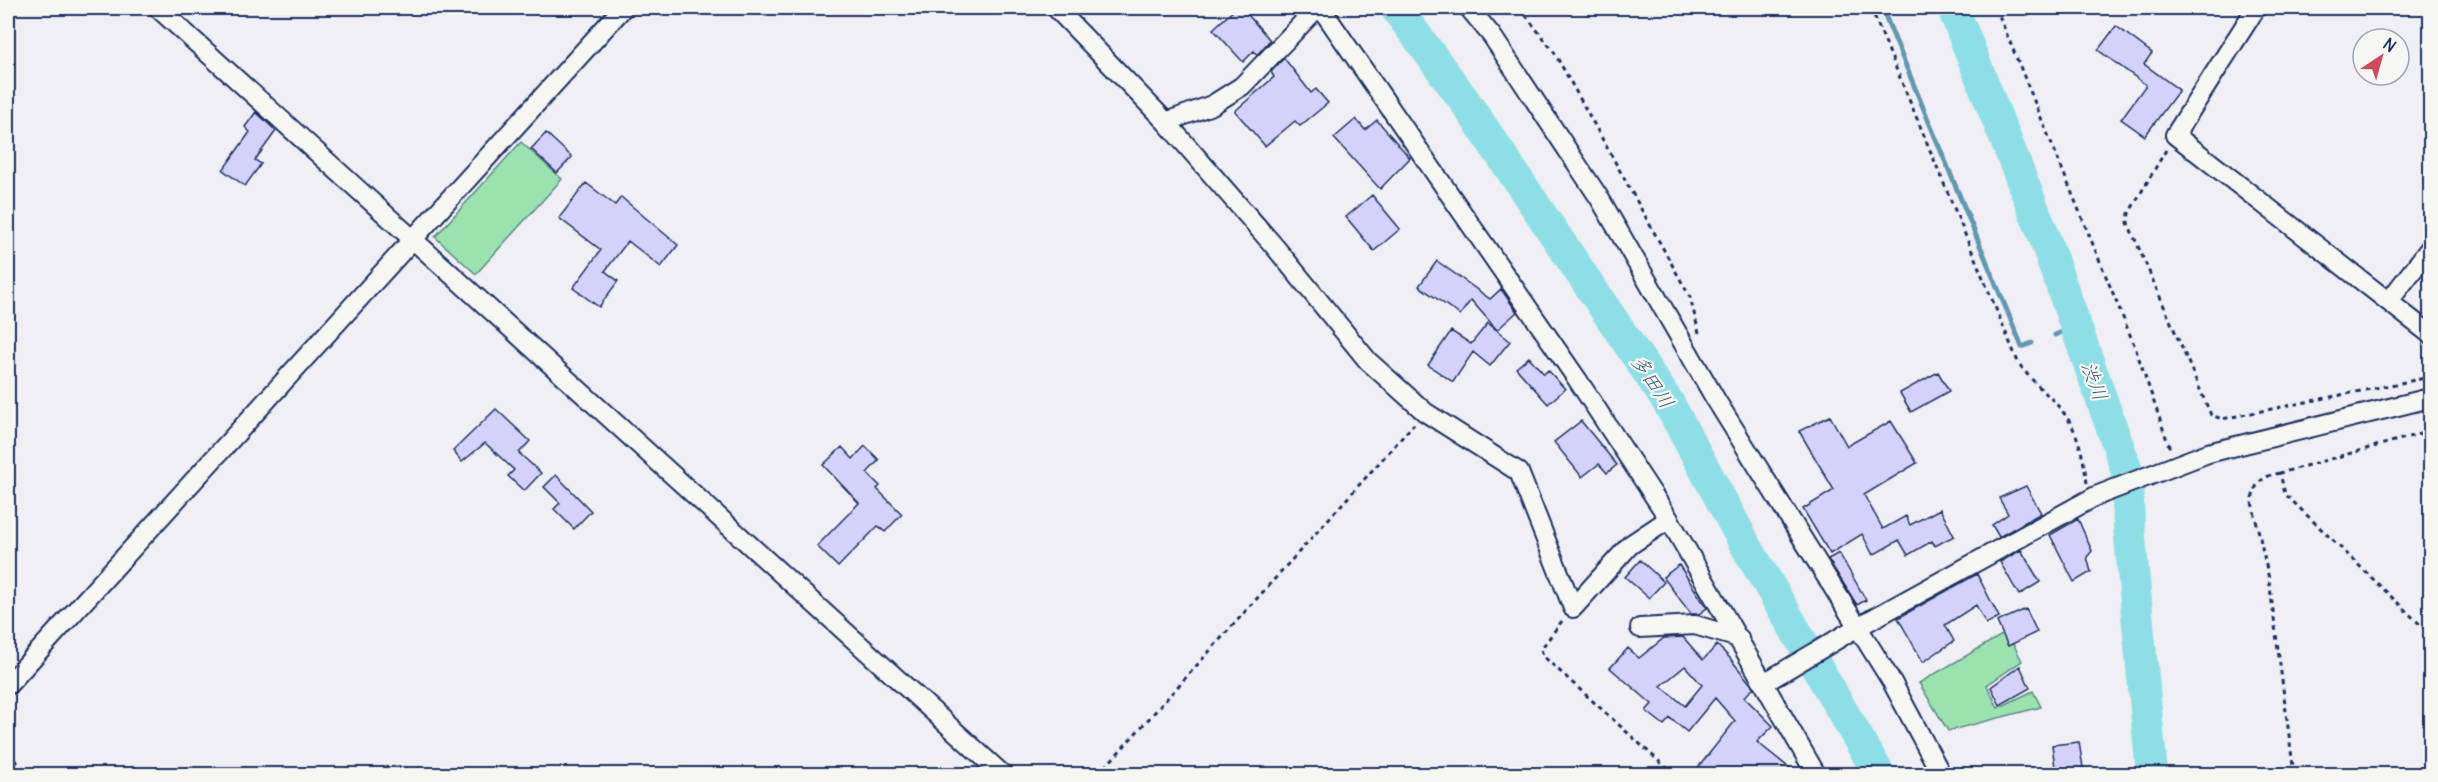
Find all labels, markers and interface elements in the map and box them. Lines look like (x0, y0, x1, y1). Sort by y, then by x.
north arrow (2351, 27, 2411, 87)
text: N (2379, 34, 2400, 56)
water label: 多田川 (1626, 349, 1680, 413)
water label: 渋川 (2076, 358, 2114, 404)

